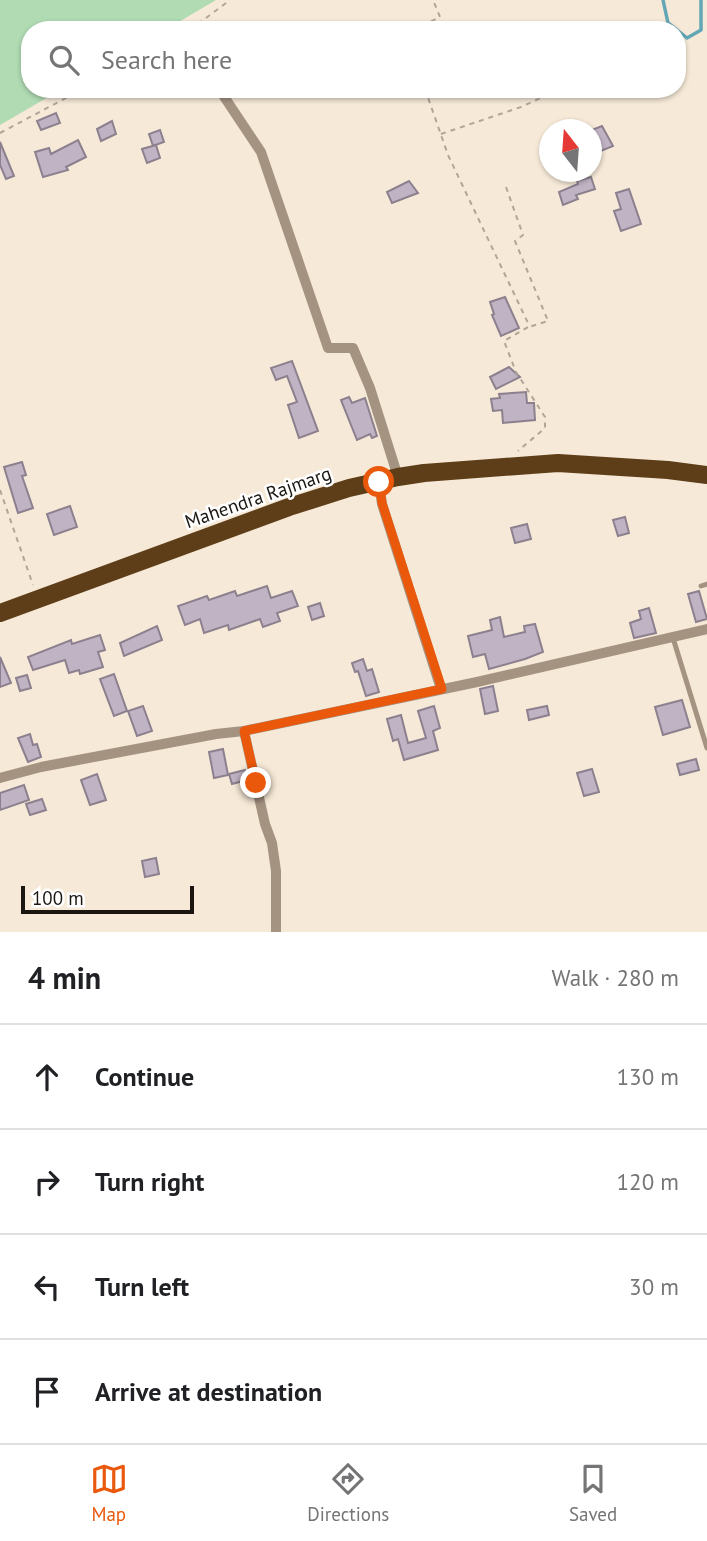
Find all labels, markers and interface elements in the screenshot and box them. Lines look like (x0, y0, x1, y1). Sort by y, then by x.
search box (21, 21, 686, 98)
icon: search (45, 41, 83, 79)
text: Search here (101, 43, 232, 76)
north arrow (539, 119, 602, 182)
street label: Mahendra Rajmarg (182, 461, 334, 533)
route start (363, 466, 394, 497)
route end (240, 767, 271, 798)
scale bar (21, 883, 194, 915)
text: 100 m (32, 886, 84, 910)
text: 4 min (28, 958, 101, 997)
text: Walk · 280 m (552, 963, 679, 992)
icon: ahead (28, 1058, 66, 1096)
text: Continue (95, 1060, 194, 1093)
text: 130 m (617, 1062, 679, 1091)
icon: right (28, 1163, 66, 1201)
text: Turn right (95, 1165, 204, 1198)
text: 120 m (617, 1167, 679, 1196)
icon: left (28, 1268, 66, 1306)
text: Turn left (95, 1270, 189, 1303)
text: 30 m (629, 1272, 679, 1301)
icon: arrive (28, 1373, 66, 1411)
text: Arrive at destination (95, 1375, 322, 1408)
tab: Map (90, 1460, 128, 1526)
tab: Directions (307, 1460, 389, 1526)
tab: Saved (569, 1460, 617, 1526)

